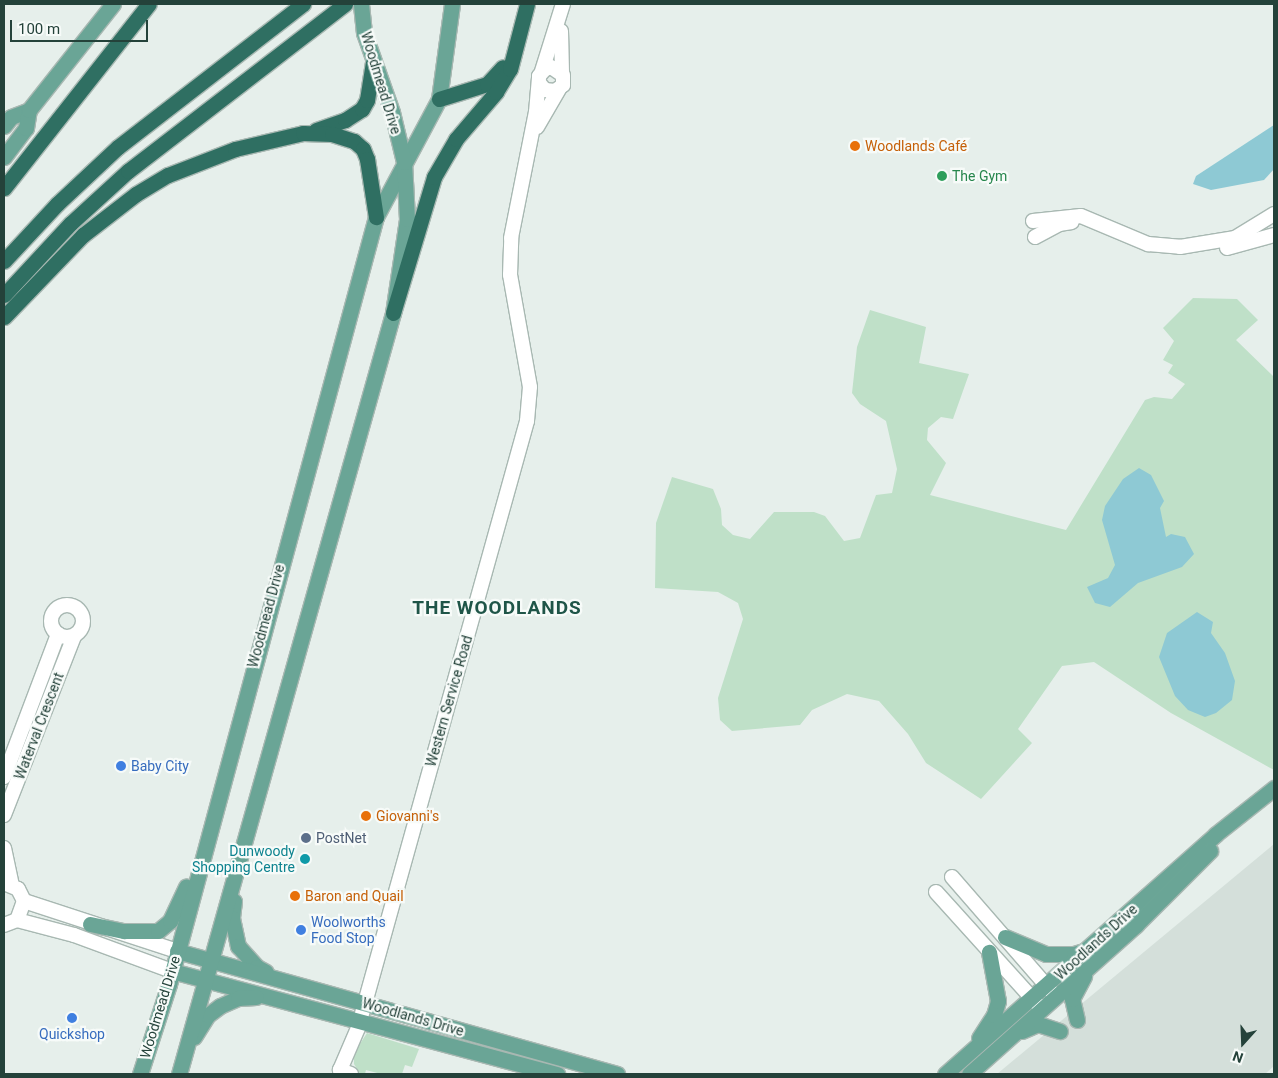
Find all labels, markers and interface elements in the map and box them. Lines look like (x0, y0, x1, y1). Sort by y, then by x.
scale bar (12, 10, 150, 42)
text: 100 m (18, 20, 60, 38)
street label: Woodmead Drive (357, 30, 405, 136)
place label: Woodlands Café (865, 138, 967, 154)
marker: Woodlands Café (849, 140, 861, 152)
place label: The Gym (952, 168, 1007, 184)
marker: The Gym (936, 170, 948, 182)
street label: Woodmead Drive (244, 563, 288, 669)
district label: THE WOODLANDS (411, 597, 583, 619)
street label: Western Service Road (422, 633, 476, 769)
street label: Waterval Crescent (11, 670, 67, 782)
place label: Baby City (131, 758, 189, 774)
marker: Baby City (115, 760, 127, 772)
place label: Giovanni's (376, 808, 439, 824)
marker: Giovanni's (360, 810, 372, 822)
place label: PostNet (316, 830, 367, 846)
marker: PostNet (300, 832, 312, 844)
place label: Dunwoody Shopping Centre (192, 843, 295, 876)
marker: Dunwoody Shopping Centre (299, 853, 311, 865)
place label: Baron and Quail (305, 888, 404, 904)
marker: Baron and Quail (289, 890, 301, 902)
street label: Woodlands Drive (1051, 901, 1141, 983)
place label: Woolworths Food Stop (311, 914, 386, 946)
marker: Woolworths Food Stop (295, 924, 307, 936)
street label: Woodmead Drive (136, 954, 184, 1060)
street label: Woodlands Drive (360, 994, 466, 1040)
marker: Quickshop (66, 1012, 78, 1024)
north arrow (1218, 1018, 1268, 1068)
place label: Quickshop (39, 1026, 105, 1042)
text: N (1230, 1048, 1245, 1066)

